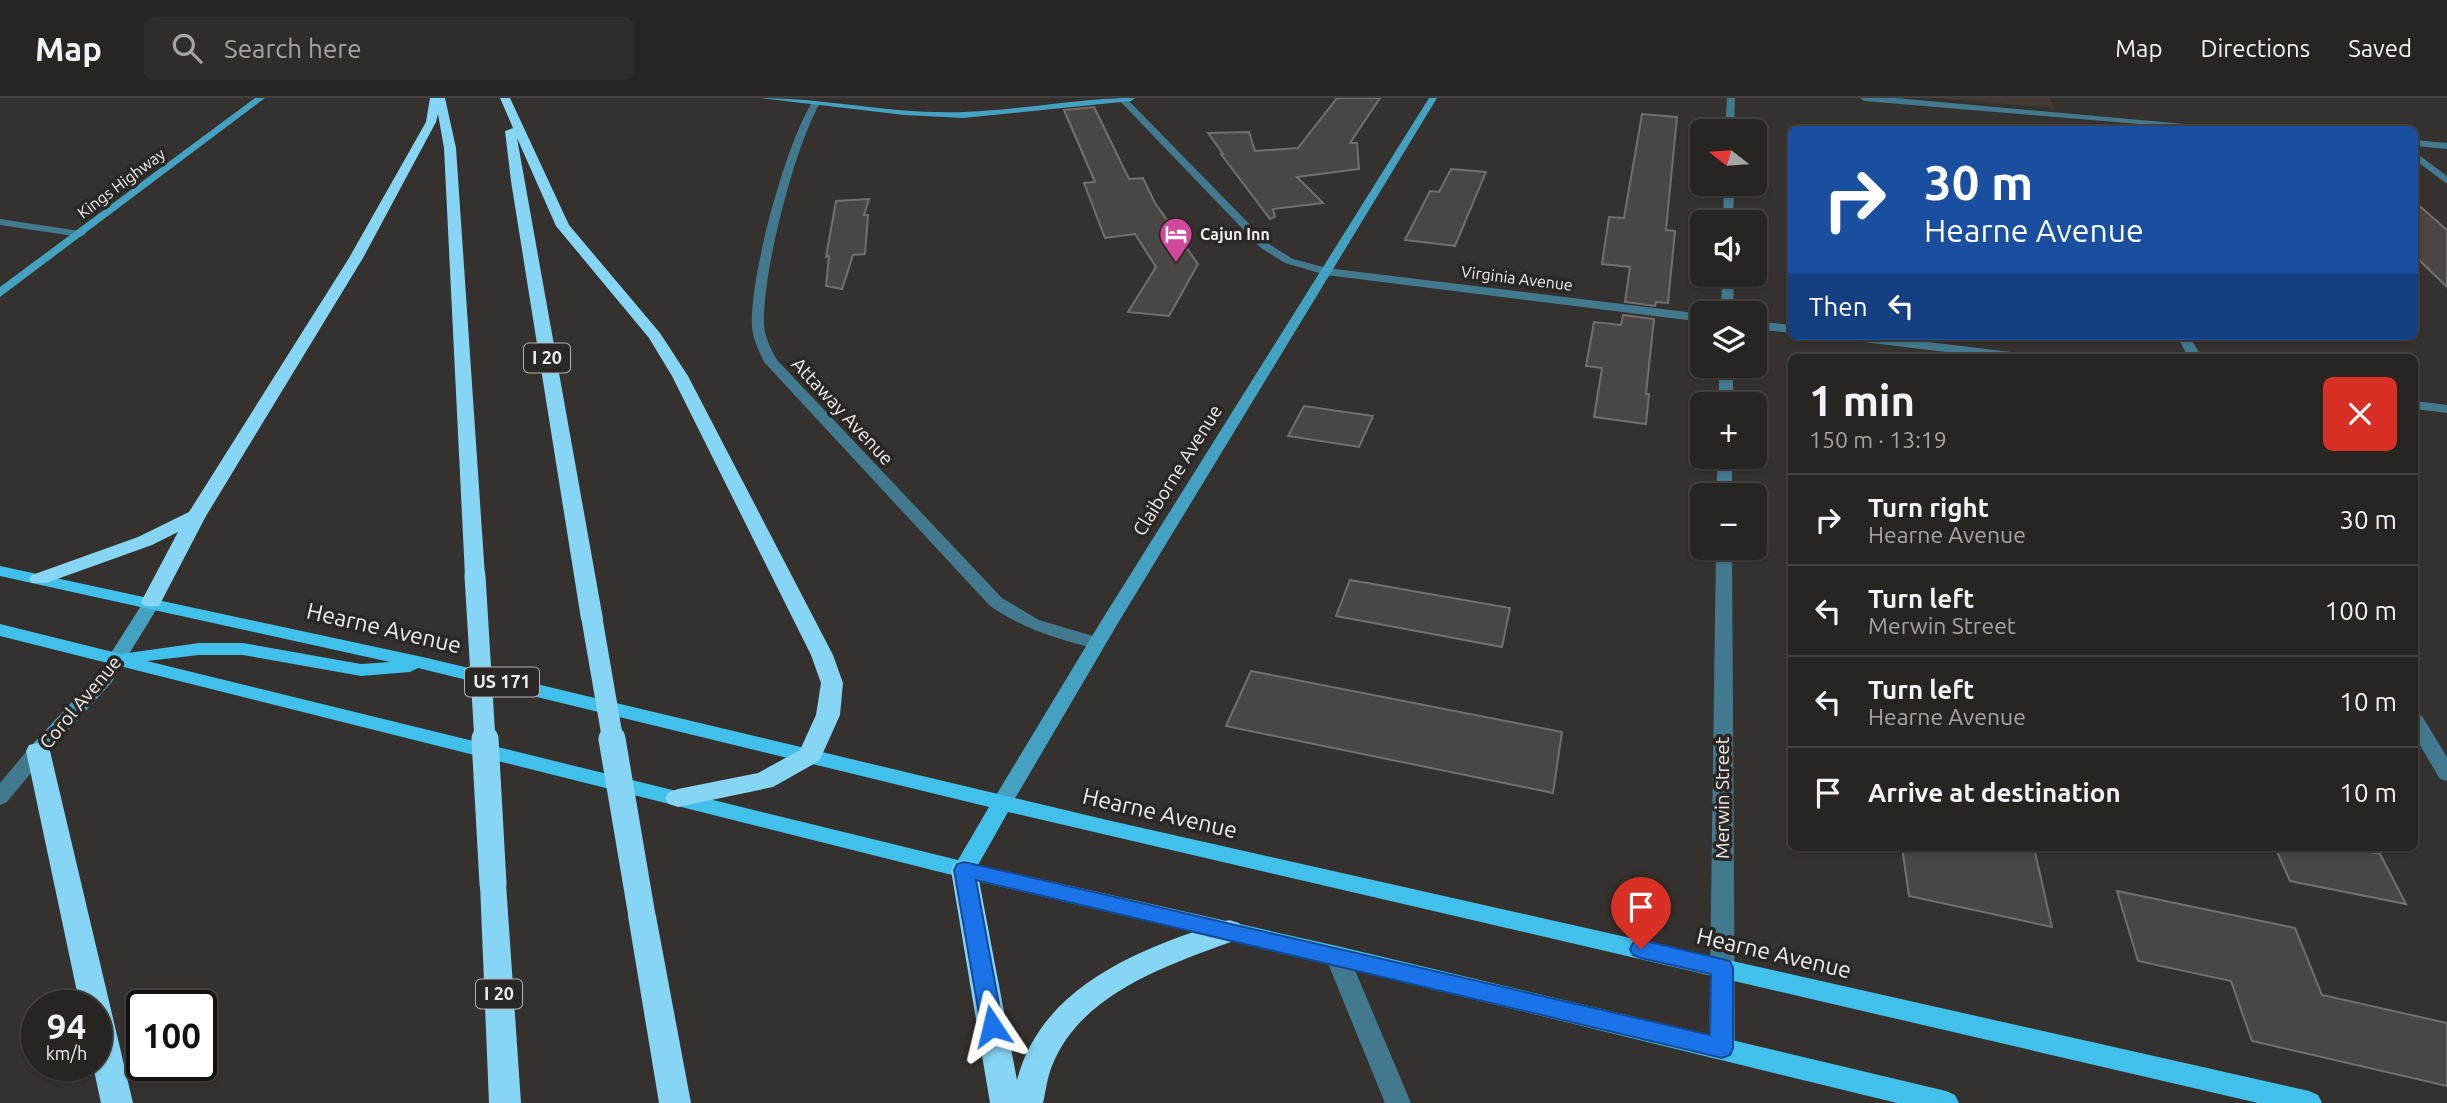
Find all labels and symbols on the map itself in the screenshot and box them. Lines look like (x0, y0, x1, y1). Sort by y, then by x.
north arrow (1690, 119, 1768, 196)
street label: Kings Highway (74, 144, 168, 222)
hotel icon: Cajun Inn (1157, 215, 1195, 264)
place label: Cajun Inn (1200, 225, 1270, 243)
street label: Virginia Avenue (1460, 262, 1574, 294)
road number: I 20 (524, 344, 570, 372)
street label: Attaway Avenue (788, 353, 898, 469)
street label: Claiborne Avenue (1128, 400, 1226, 540)
street label: Hearne Avenue (304, 598, 464, 657)
street label: Corol Avenue (35, 651, 125, 753)
road number: US 171 (465, 668, 539, 696)
street label: Merwin Street (1711, 736, 1733, 859)
street label: Hearne Avenue (1080, 783, 1240, 842)
pin (1611, 877, 1671, 949)
street label: Hearne Avenue (1694, 923, 1854, 982)
road number: I 20 (476, 980, 522, 1009)
position arrow (955, 989, 1029, 1063)
speed limit sign: 100 (126, 990, 217, 1081)

